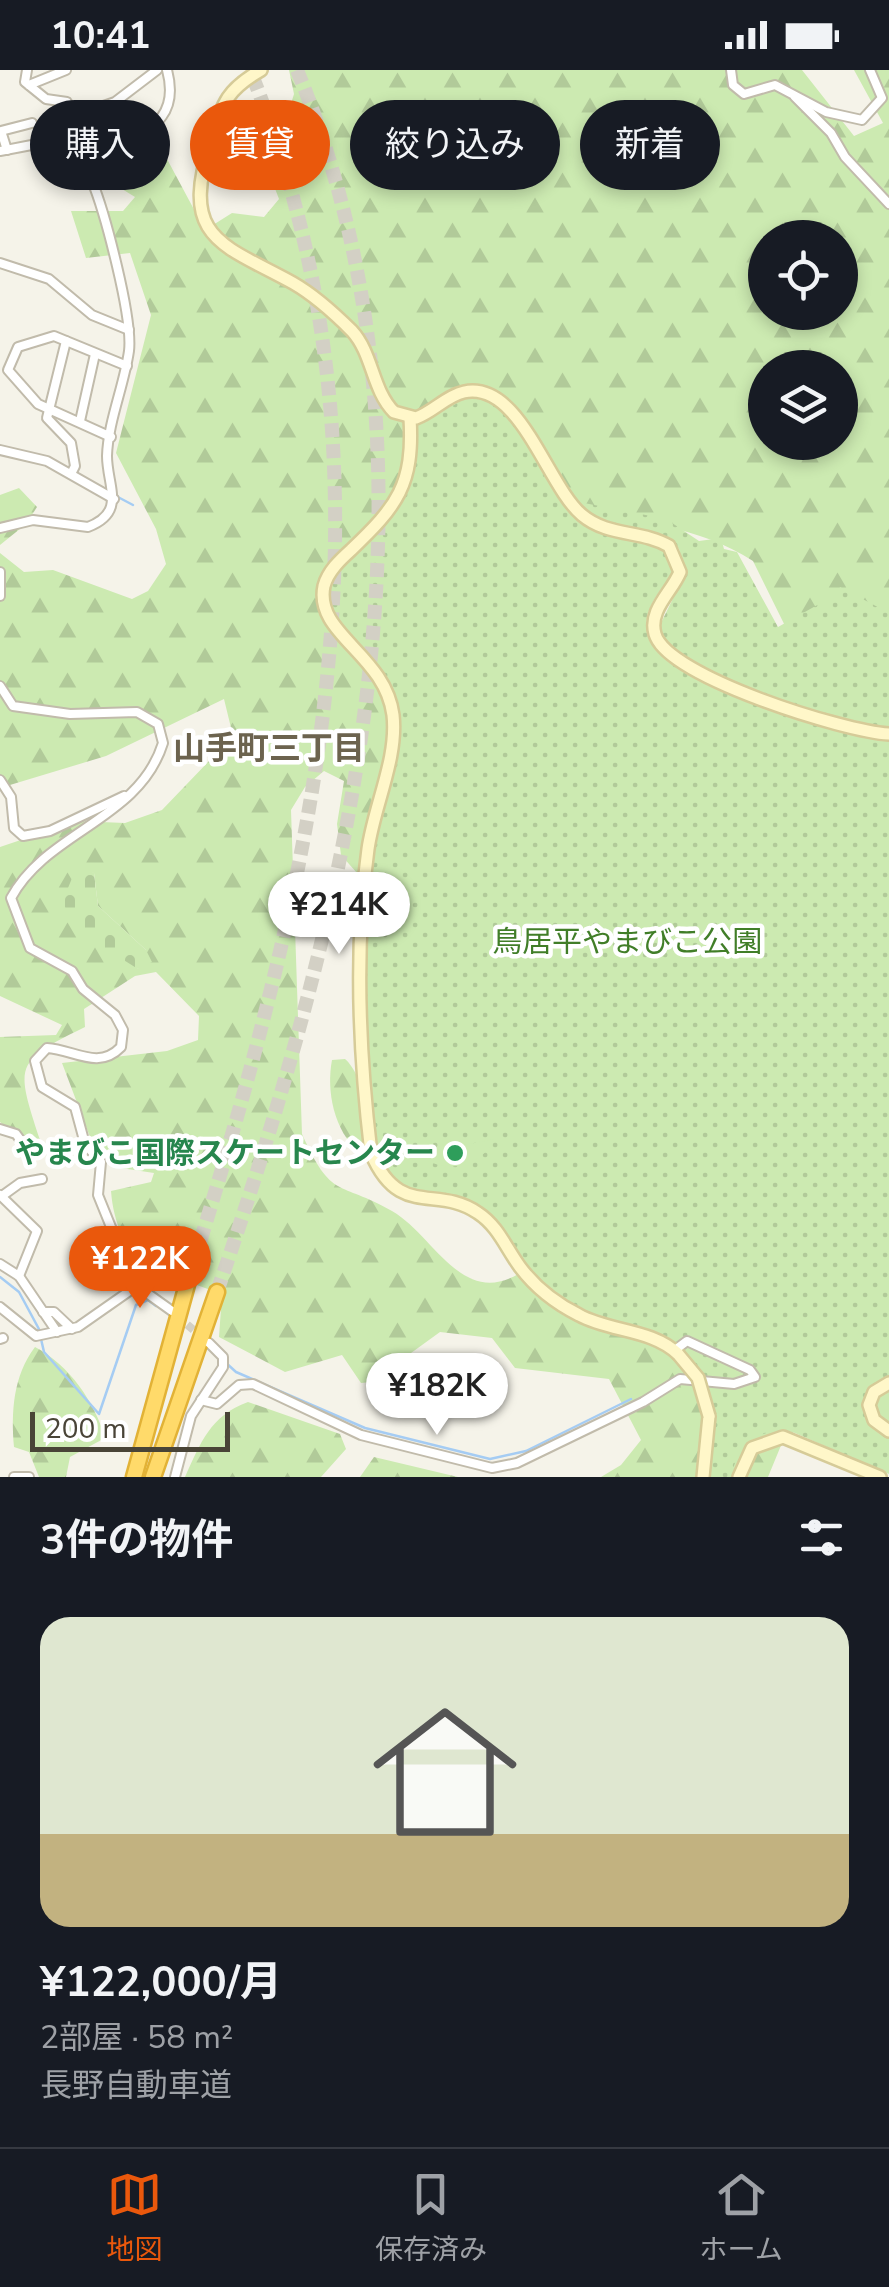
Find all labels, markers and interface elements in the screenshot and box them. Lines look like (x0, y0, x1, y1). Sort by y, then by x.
text: 10:41 (50, 10, 151, 61)
chip: 購入 (30, 100, 170, 190)
chip: 賃貸 (190, 100, 330, 190)
chip: 絞り込み (350, 100, 560, 190)
chip: 新着 (580, 100, 720, 190)
map controls (748, 220, 858, 460)
button: locate (748, 220, 858, 330)
button: layers (748, 350, 858, 460)
district label: 山手町三丁目 (173, 727, 365, 770)
pin: ¥214K (269, 872, 409, 957)
text: ¥214K (290, 883, 388, 926)
park label: 鳥居平やまびこ公園 (492, 922, 762, 963)
place label: やまびこ国際スケートセンター (15, 1133, 435, 1174)
marker: やまびこ国際スケートセンター (444, 1142, 466, 1164)
pin: ¥122K (70, 1226, 210, 1311)
text: ¥122K (91, 1237, 189, 1280)
pin: ¥182K (367, 1353, 507, 1438)
text: ¥182K (388, 1364, 486, 1407)
scale bar (30, 1407, 230, 1452)
text: 200 m (45, 1410, 127, 1448)
icon: filters (794, 1510, 849, 1565)
text: 3件の物件 (40, 1512, 233, 1569)
icon: home (355, 1682, 535, 1862)
text: ¥122,000/月 (40, 1954, 282, 2011)
text: 2部屋 · 58 m² (40, 2016, 233, 2059)
text: 長野自動車道 (40, 2064, 232, 2107)
tab: 地図 (106, 2167, 162, 2269)
tab: 保存済み (375, 2167, 487, 2269)
tab: ホーム (700, 2167, 783, 2269)

